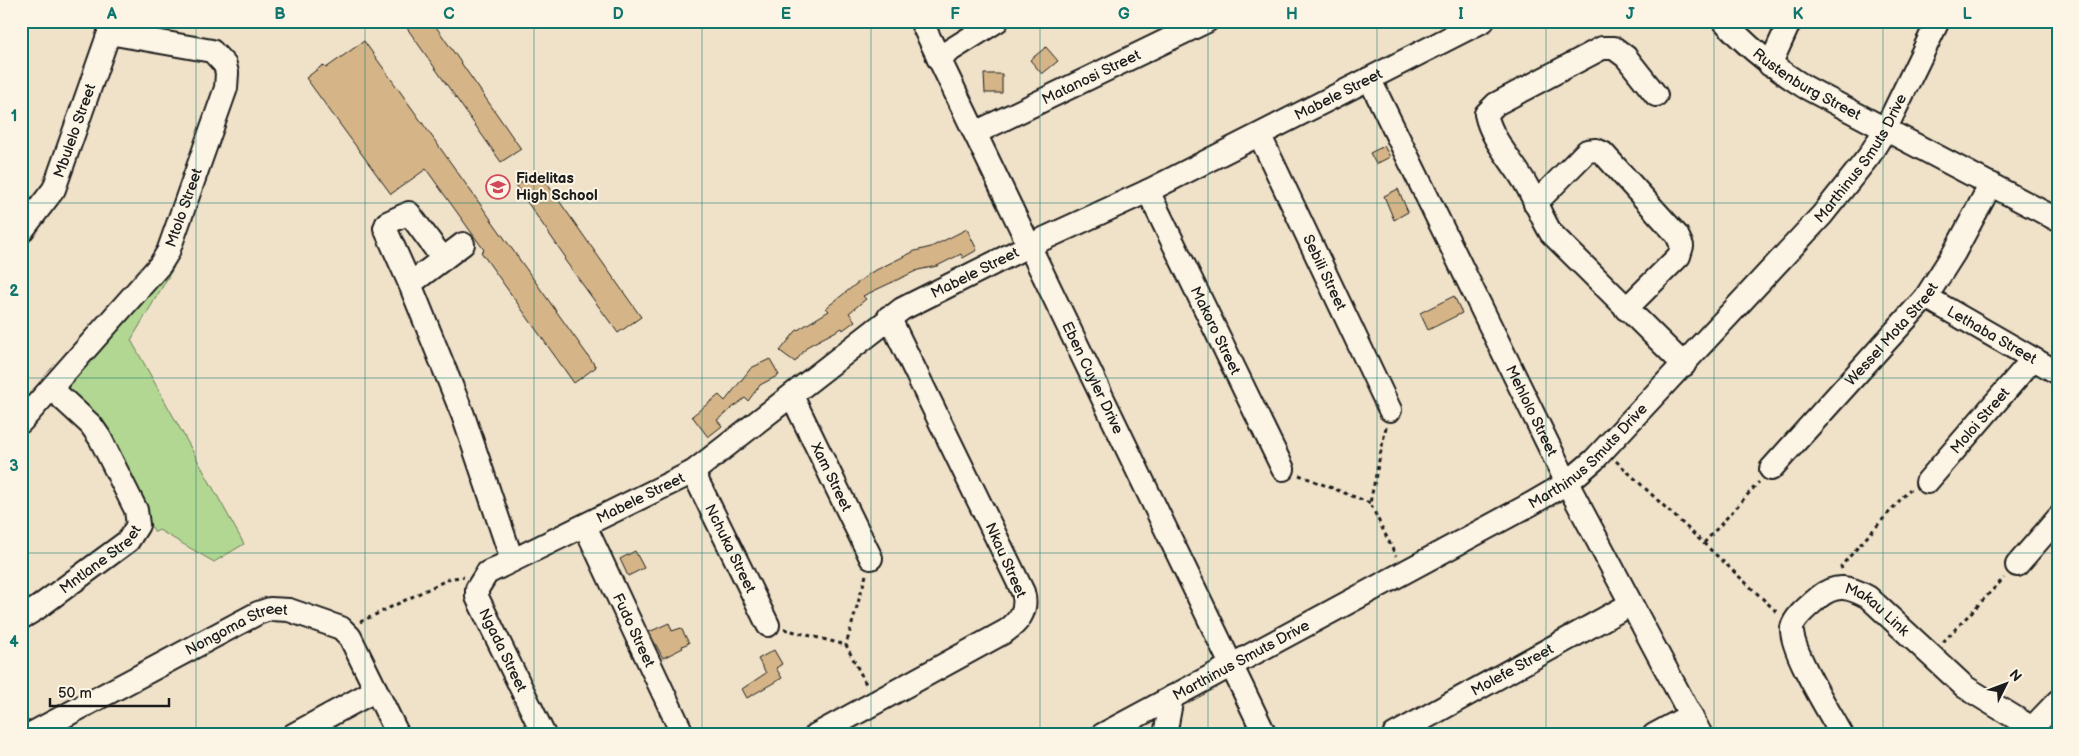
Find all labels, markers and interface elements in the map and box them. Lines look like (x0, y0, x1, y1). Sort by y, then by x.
text: A (106, 5, 117, 24)
text: B (274, 5, 286, 24)
text: C (443, 5, 455, 24)
text: D (612, 5, 624, 24)
text: E (781, 5, 791, 24)
text: F (950, 5, 960, 24)
text: G (1118, 5, 1130, 24)
text: H (1286, 5, 1298, 24)
text: I (1458, 5, 1464, 24)
text: J (1626, 5, 1635, 24)
text: K (1793, 5, 1804, 24)
text: L (1962, 5, 1972, 24)
street label: Rustenburg Street (1748, 44, 1864, 125)
street label: Matanosi Street (1039, 45, 1144, 109)
street label: Mabele Street (1291, 65, 1386, 125)
street label: Mbulelo Street (50, 81, 100, 181)
street label: Marthinus Smuts Drive (1810, 91, 1911, 227)
text: 1 (11, 107, 17, 126)
street label: Mtolo Street (161, 165, 207, 250)
place label: Fidelitas High School (516, 169, 598, 205)
school or university icon: Fidelitas High School (485, 174, 511, 200)
street label: Sebili Street (1298, 232, 1351, 314)
street label: Mabele Street (928, 243, 1022, 303)
street label: Wessel Mota Street (1841, 279, 1943, 390)
text: 2 (9, 282, 19, 301)
street label: Makoro Street (1186, 283, 1245, 378)
street label: Lethaba Street (1943, 302, 2040, 369)
street label: Eben Cuyler Drive (1057, 319, 1128, 437)
street label: Mehlolo Street (1501, 362, 1562, 460)
street label: Moloi Street (1946, 383, 2014, 458)
street label: Marthinus Smuts Drive (1525, 400, 1652, 513)
street label: Xam Street (806, 439, 856, 515)
text: 3 (9, 457, 19, 476)
street label: Mabele Street (593, 468, 688, 528)
street label: Nchuka Street (700, 501, 760, 596)
street label: Nkau Street (981, 520, 1031, 601)
street label: Mntlane Street (56, 521, 146, 598)
street label: Makau Link (1843, 579, 1913, 641)
street label: Fudo Street (608, 590, 659, 671)
street label: Nongoma Street (182, 599, 288, 660)
street label: Ngada Street (474, 605, 531, 695)
street label: Marthinus Smuts Drive (1170, 616, 1313, 705)
text: 4 (9, 633, 19, 652)
street label: Molefe Street (1468, 639, 1557, 701)
north arrow (1982, 658, 2032, 708)
text: N (2005, 666, 2025, 685)
scale bar (50, 676, 169, 708)
text: 50 m (58, 684, 92, 703)

